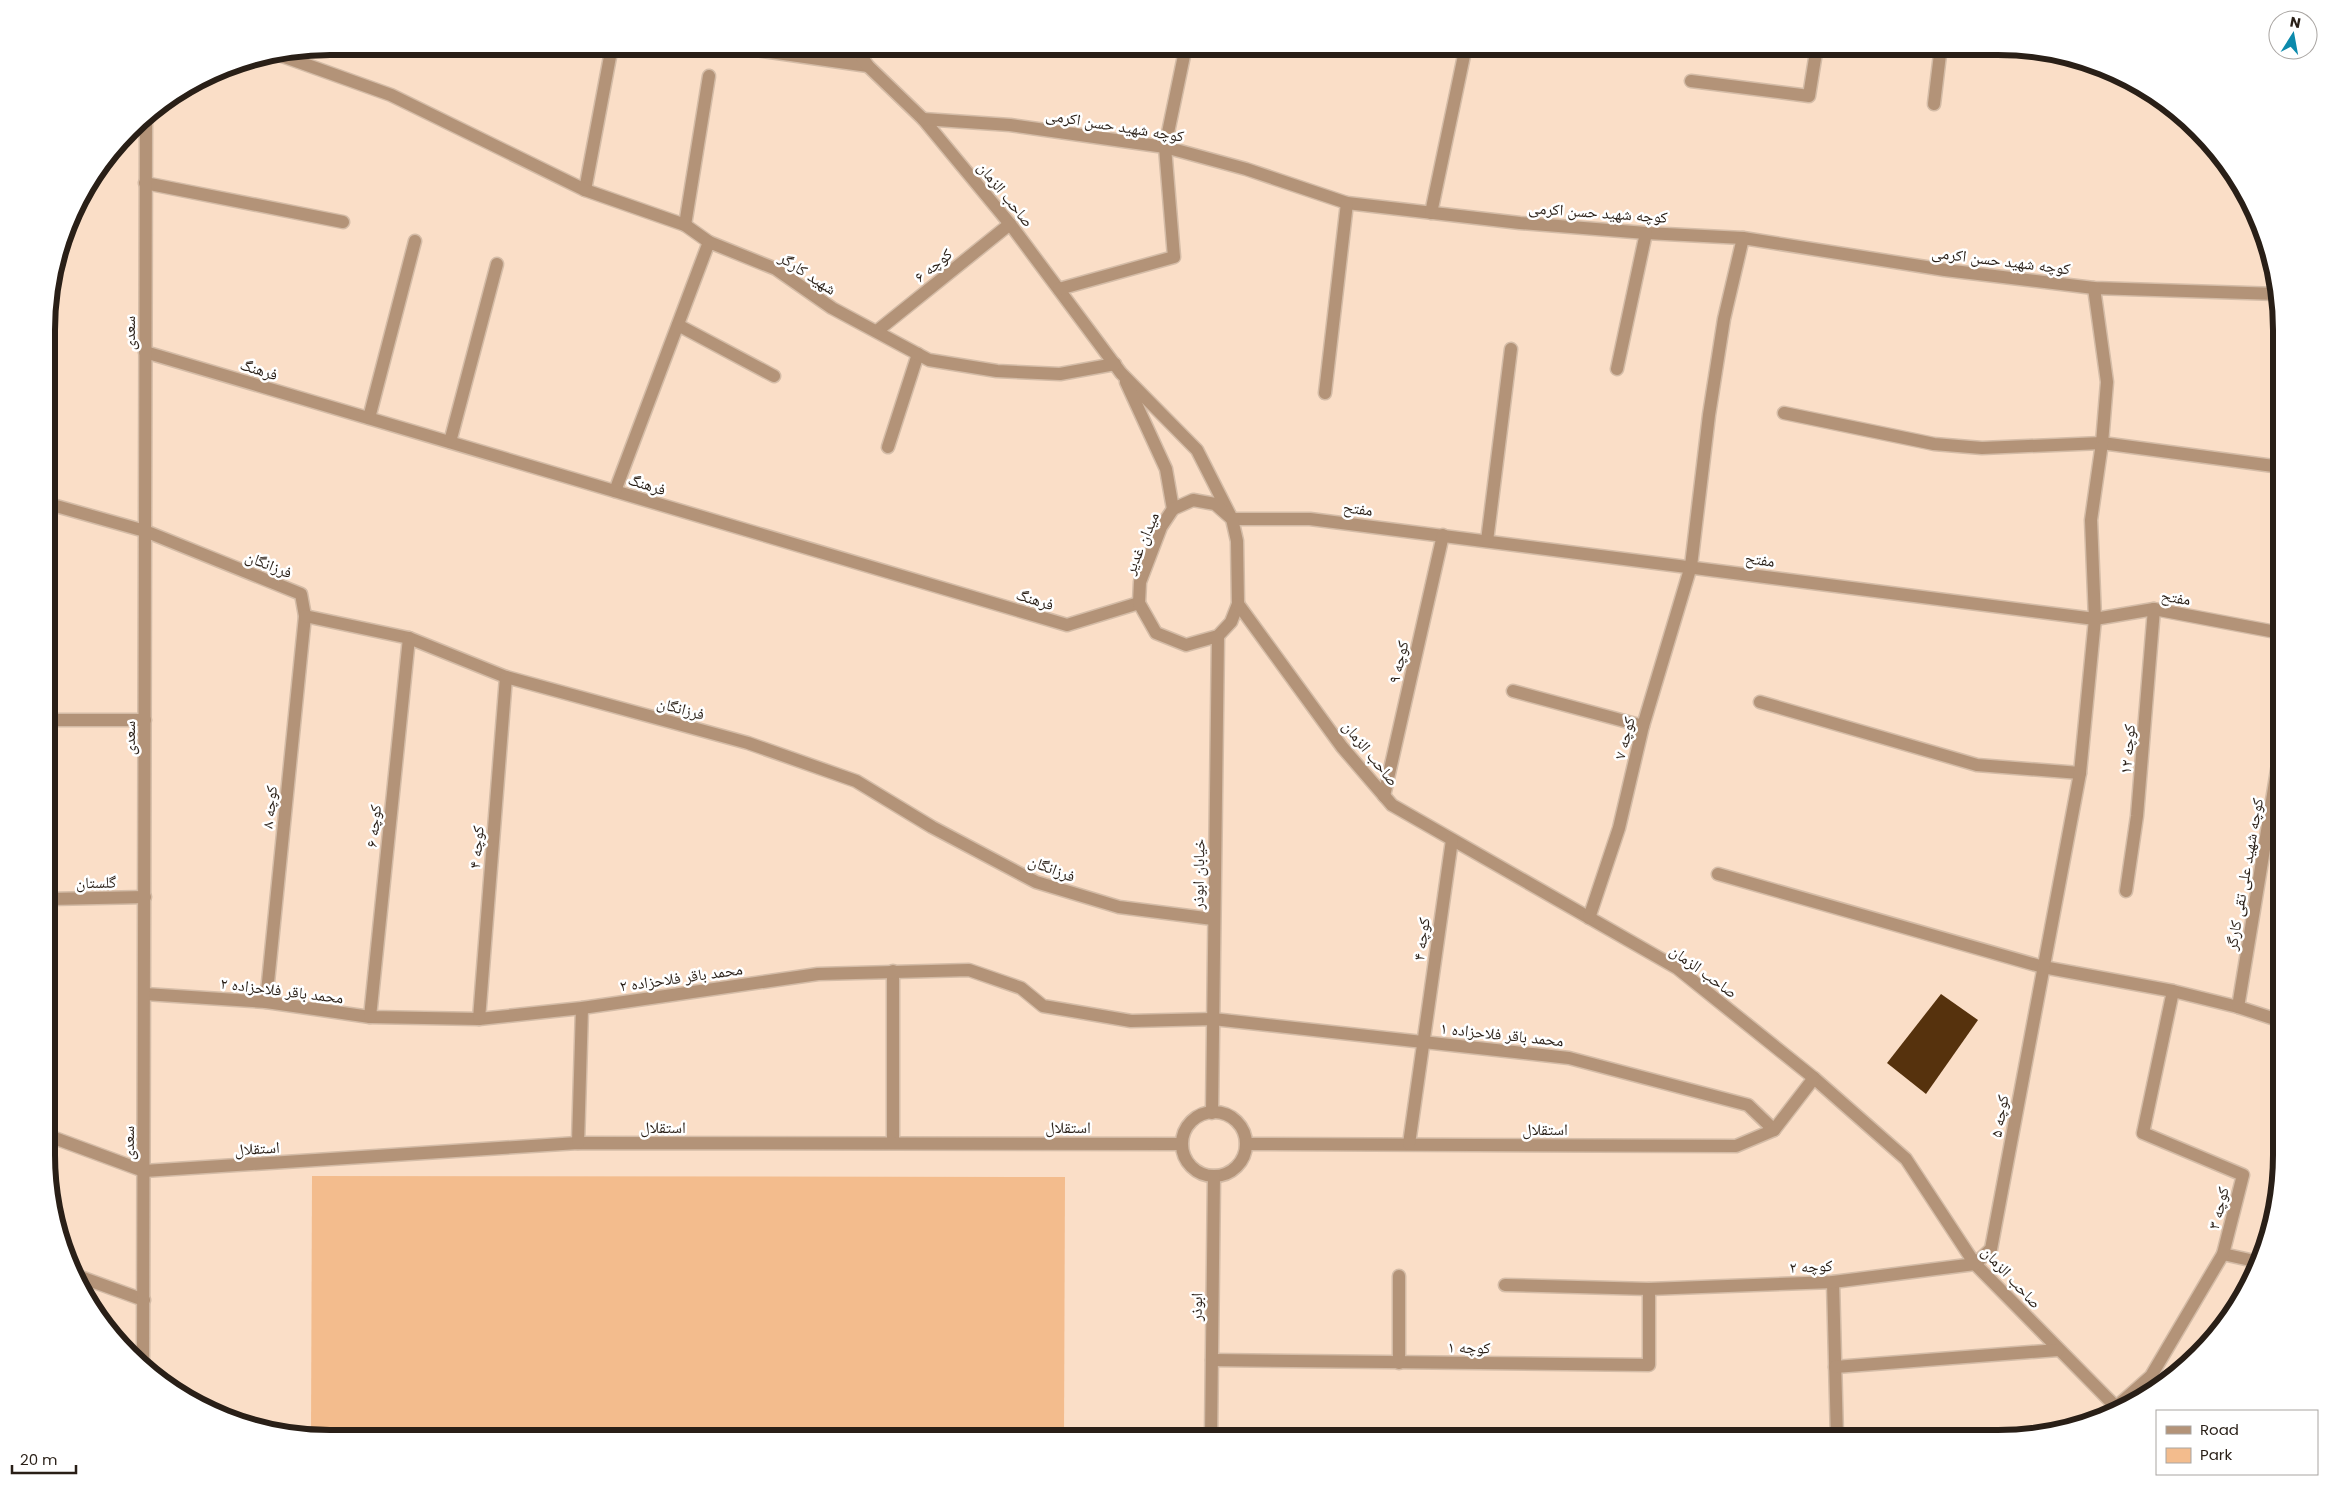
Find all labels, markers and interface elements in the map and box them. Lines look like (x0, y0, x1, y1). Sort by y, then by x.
north arrow (2268, 10, 2318, 60)
text: N (2288, 11, 2303, 33)
street label: کوچه شهید حسن اکرمی (1044, 103, 1186, 148)
street label: صاحب الزمان (972, 157, 1039, 232)
street label: کوچه شهید حسن اکرمی (1527, 196, 1669, 229)
street label: کوچه شهید حسن اکرمی (1930, 241, 2072, 280)
street label: کوچه ۶ (909, 243, 958, 288)
street label: شهید کارگر (774, 246, 841, 301)
street label: سعدی (118, 316, 141, 350)
street label: فرهنگ (237, 353, 281, 386)
street label: فرهنگ (625, 468, 669, 501)
street label: مفتح (1342, 495, 1374, 522)
street label: میدان غدیر (1118, 508, 1165, 579)
street label: فرزانگان (242, 545, 296, 584)
street label: مفتح (1744, 546, 1776, 573)
street label: فرهنگ (1013, 583, 1057, 616)
street label: مفتح (2159, 584, 2192, 611)
street label: کوچه ۹ (1382, 638, 1415, 686)
street label: فرزانگان (655, 691, 707, 726)
street label: کوچه ۷ (1608, 714, 1641, 762)
street label: صاحب الزمان (1337, 716, 1404, 791)
street label: سعدی (118, 721, 141, 755)
street label: کوچه ۱۲ (2114, 723, 2141, 775)
street label: کوچه ۸ (256, 784, 283, 830)
street label: کوچه شهید علی تقی کارگر (2220, 796, 2269, 953)
street label: کوچه ۶ (360, 803, 387, 849)
street label: کوچه ۴ (463, 824, 490, 869)
street label: خیابان ابوذر (1186, 839, 1211, 910)
street label: فرزانگان (1025, 849, 1079, 888)
street label: گلستان (76, 871, 117, 894)
street label: کوچه ۴ (1407, 916, 1436, 962)
street label: صاحب الزمان (1665, 939, 1742, 1004)
street label: محمد باقر فلاحزاده ۲ (618, 957, 744, 998)
street label: محمد باقر فلاحزاده ۲ (219, 972, 345, 1009)
street label: محمد باقر فلاحزاده ۱ (1439, 1017, 1565, 1052)
street label: کوچه ۵ (1984, 1093, 2015, 1139)
street label: استقلال (640, 1116, 686, 1139)
street label: استقلال (1045, 1116, 1091, 1139)
street label: استقلال (1522, 1118, 1568, 1141)
street label: سعدی (117, 1126, 140, 1160)
street label: استقلال (233, 1135, 281, 1162)
street label: کوچه ۳ (2202, 1184, 2235, 1232)
street label: صاحب الزمان (1976, 1241, 2047, 1314)
street label: کوچه ۲ (1789, 1254, 1833, 1279)
street label: ابوذر (1185, 1293, 1208, 1322)
street label: کوچه ۱ (1447, 1336, 1491, 1359)
legend (2156, 1410, 2318, 1475)
text: Road (2200, 1419, 2239, 1440)
scale bar (12, 1442, 76, 1474)
text: Park (2200, 1444, 2232, 1465)
text: 20 m (20, 1449, 58, 1470)

